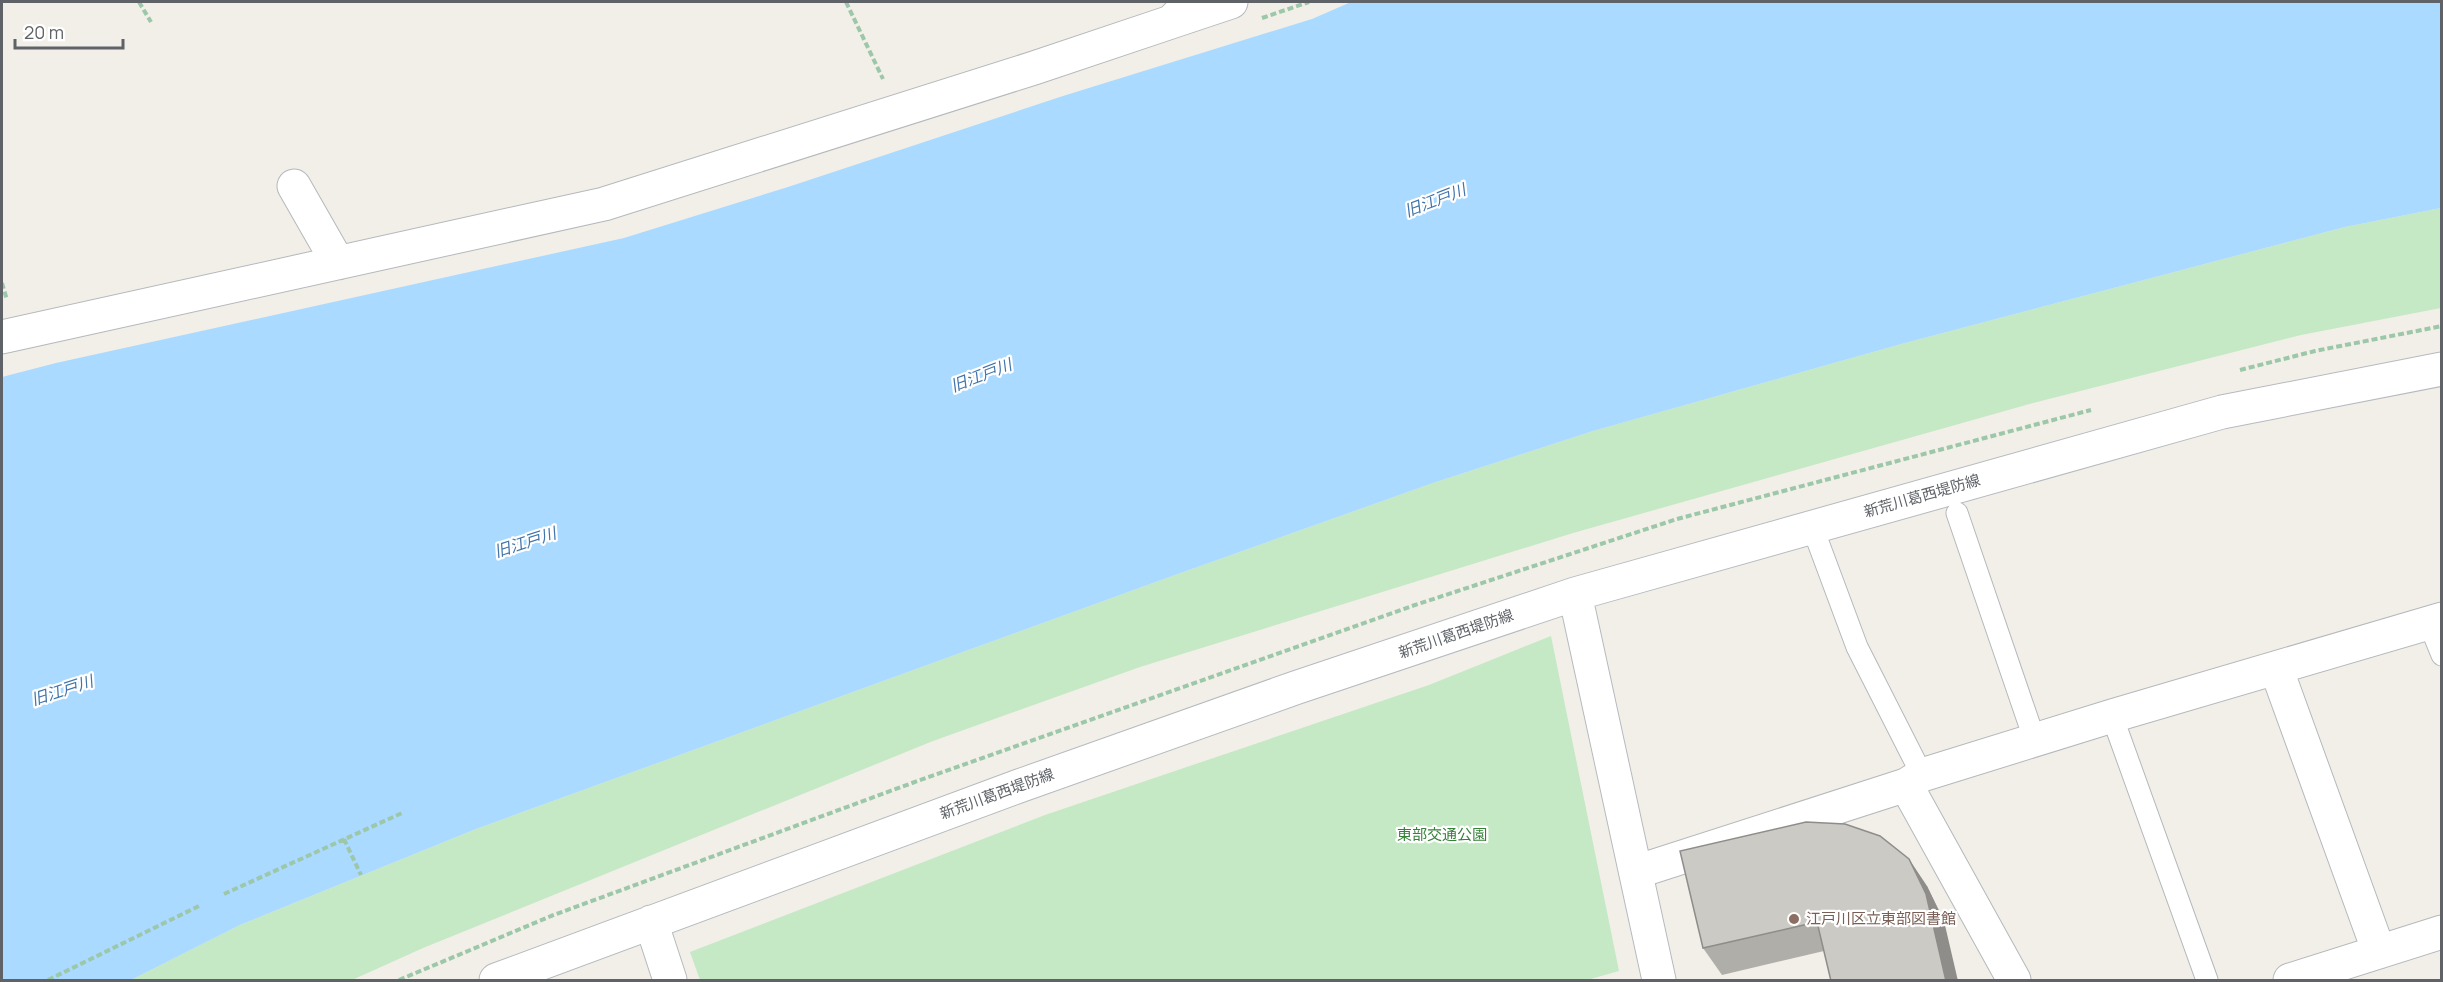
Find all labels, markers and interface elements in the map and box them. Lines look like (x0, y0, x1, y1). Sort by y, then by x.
scale bar (15, 12, 123, 50)
text: 20 m (24, 20, 64, 44)
water label: 旧江戸川 (1401, 178, 1471, 222)
water label: 旧江戸川 (947, 353, 1017, 397)
street label: 新荒川葛西堤防線 (1861, 469, 1982, 522)
water label: 旧江戸川 (491, 521, 561, 562)
street label: 新荒川葛西堤防線 (1396, 604, 1516, 663)
water label: 旧江戸川 (28, 669, 98, 710)
street label: 新荒川葛西堤防線 (937, 763, 1057, 824)
park label: 東部交通公園 (1397, 824, 1487, 845)
place label: 江戸川区立東部図書館 (1806, 908, 1956, 929)
marker: 江戸川区立東部図書館 (1787, 912, 1801, 926)

